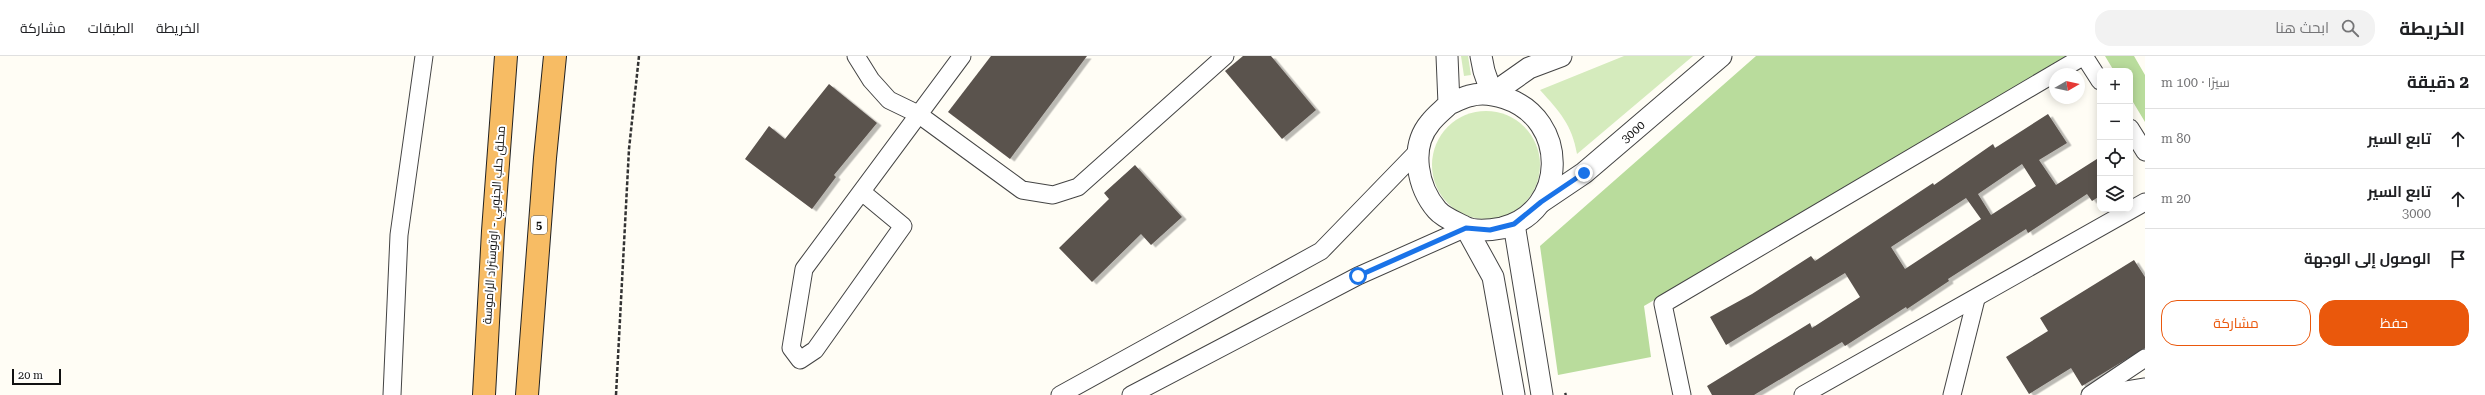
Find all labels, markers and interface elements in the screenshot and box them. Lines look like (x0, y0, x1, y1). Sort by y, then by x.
search box (2095, 10, 2375, 46)
icon: search (2339, 17, 2361, 39)
text: الخريطة (2399, 17, 2465, 40)
text: ابحث هنا (2275, 19, 2329, 37)
text: مشاركة (20, 20, 66, 36)
text: الطبقات (88, 20, 134, 36)
text: الخريطة (156, 20, 200, 36)
north arrow (2049, 68, 2085, 104)
map controls (2097, 68, 2133, 212)
button: + (2097, 68, 2133, 104)
text: 2 دقيقة (2407, 72, 2469, 92)
text: سيرًا · 100 m (2161, 75, 2230, 90)
button: − (2097, 104, 2133, 140)
street label: 3000 (1618, 118, 1648, 146)
street label: محلق حلب الجنوبي - اوتوستراد الراموسة (480, 125, 511, 325)
icon: ahead (2447, 128, 2469, 150)
text: تابع السير (2368, 130, 2431, 148)
text: 80 m (2161, 131, 2191, 146)
button: locate (2097, 140, 2133, 176)
route end (1575, 164, 1593, 182)
button: layers (2097, 176, 2133, 212)
text: تابع السير (2368, 183, 2431, 201)
icon: ahead (2447, 188, 2469, 210)
text: 20 m (2161, 191, 2191, 206)
text: 3000 (2402, 206, 2431, 221)
road number: 5 (531, 216, 547, 234)
icon: arrive (2447, 248, 2469, 270)
text: الوصول إلى الوجهة (2304, 250, 2431, 268)
route start (1349, 267, 1367, 285)
button: مشاركة (2161, 300, 2311, 346)
button: حفظ (2319, 300, 2469, 346)
scale bar (12, 367, 61, 386)
text: 20 m (18, 369, 43, 382)

